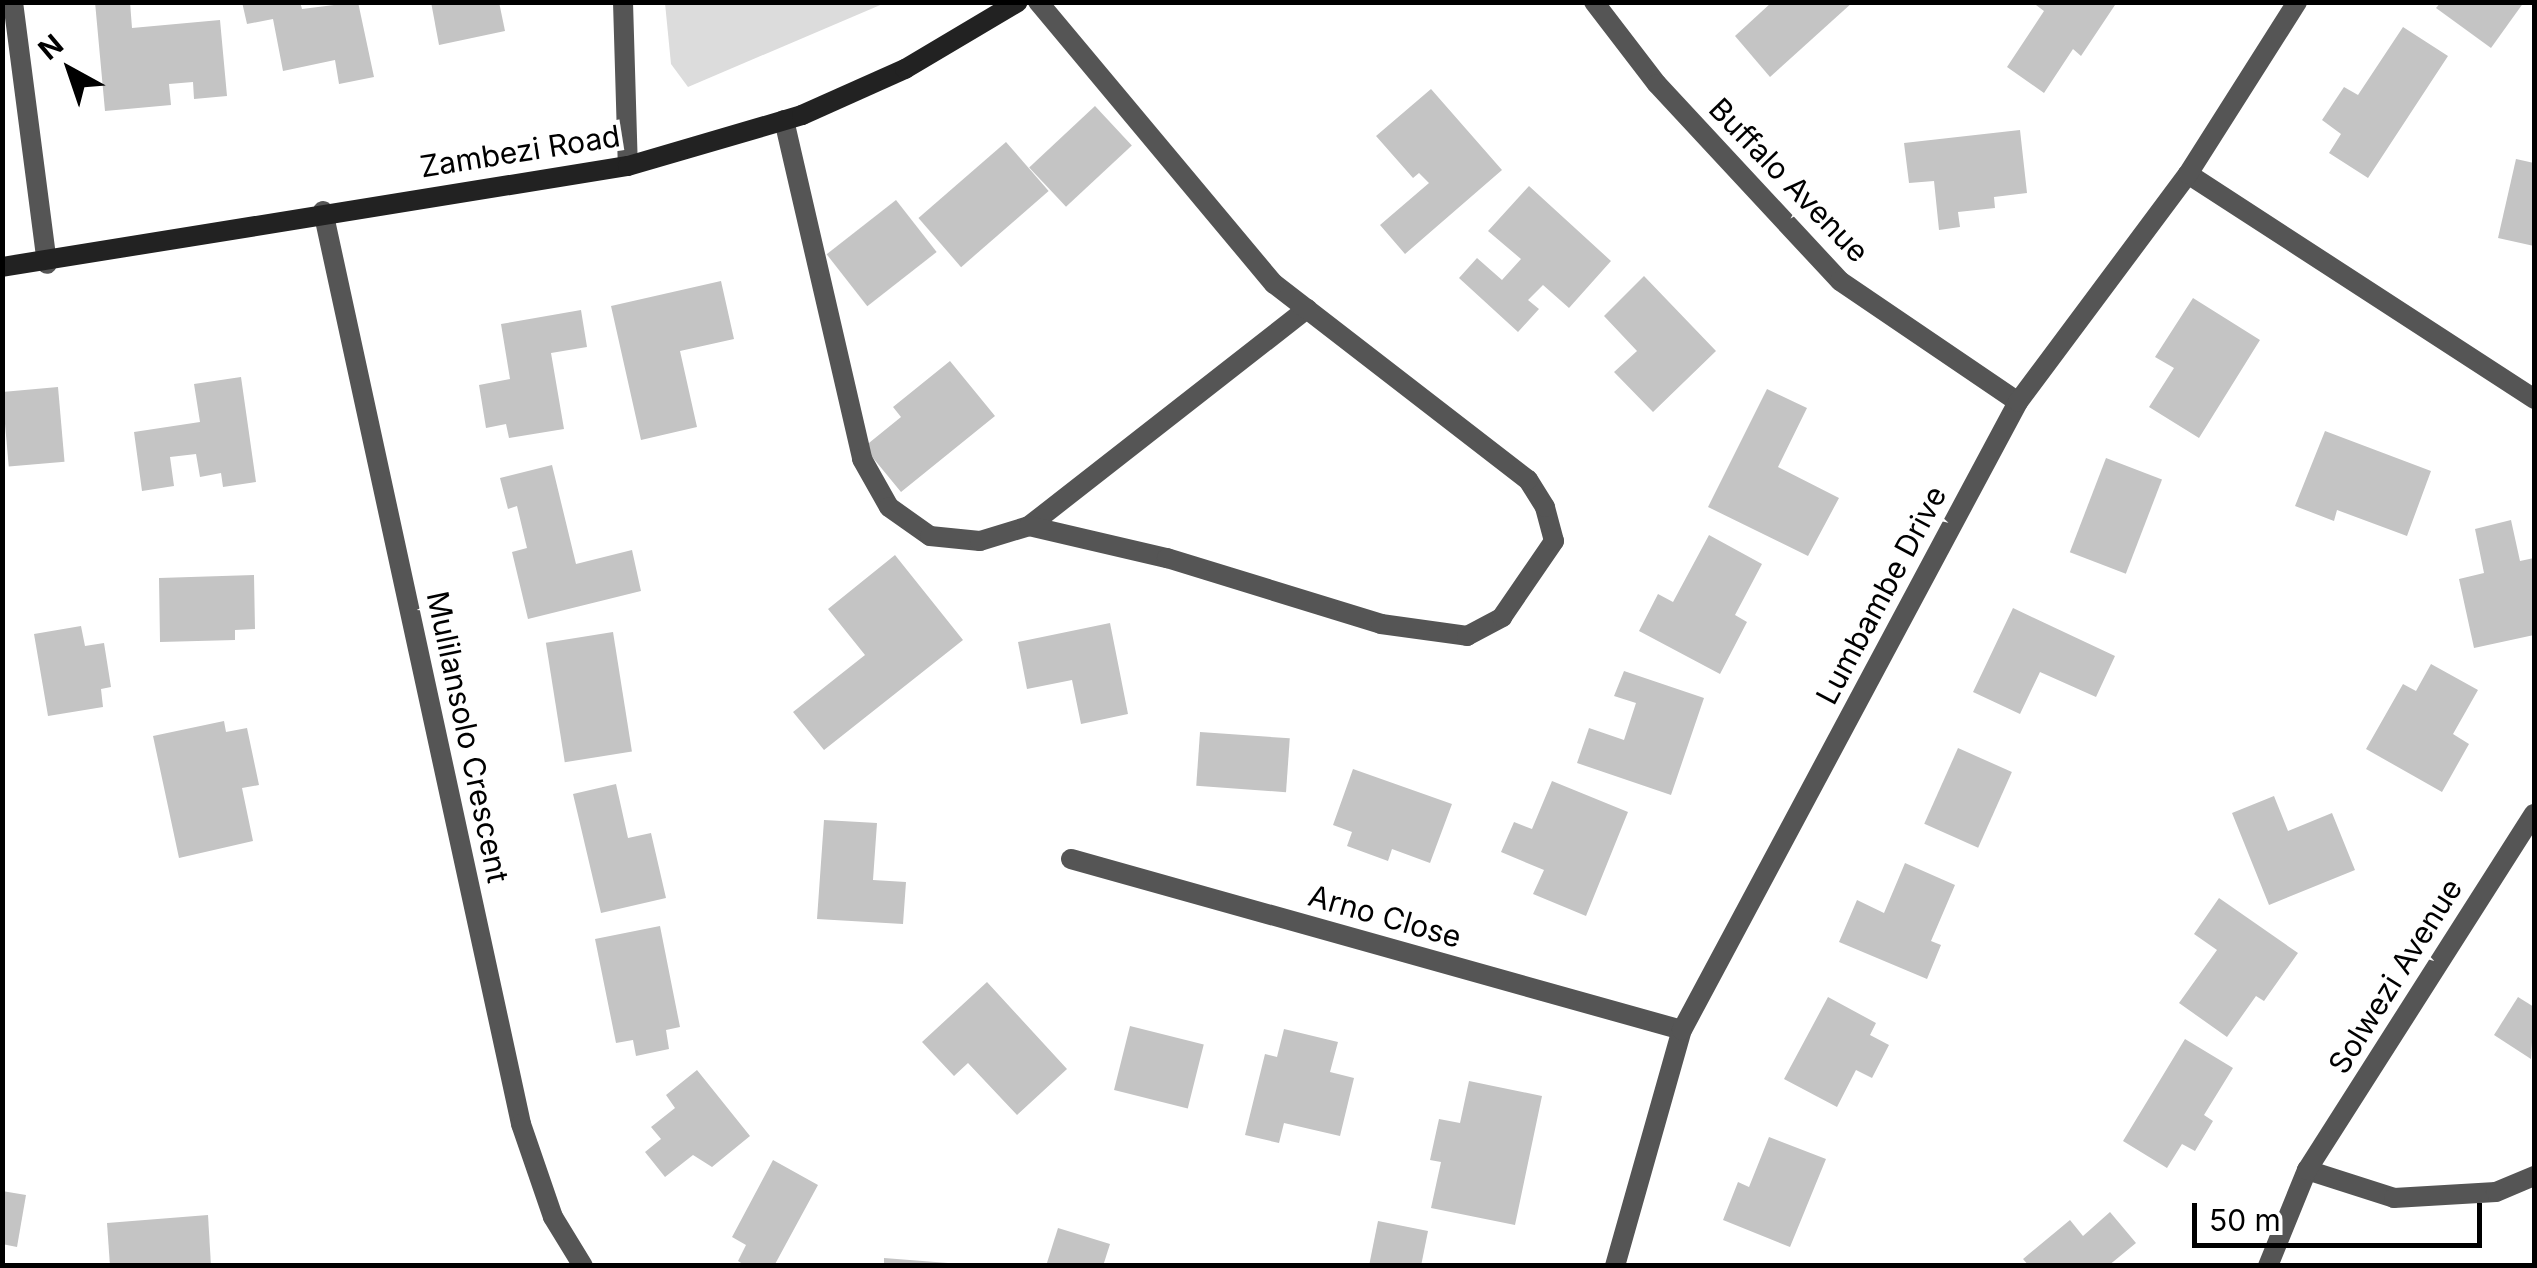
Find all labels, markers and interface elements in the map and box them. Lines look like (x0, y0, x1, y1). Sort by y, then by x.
north arrow (20, 20, 120, 120)
text: N (32, 27, 70, 67)
street label: Buffalo Avenue (1702, 91, 1876, 269)
street label: Zambezi Road (417, 117, 623, 185)
street label: Lumbambe Drive (1808, 480, 1954, 710)
street label: Mulilansolo Crescent (420, 588, 516, 886)
street label: Solwezi Avenue (2321, 872, 2469, 1080)
street label: Arno Close (1305, 877, 1465, 955)
scale bar (2197, 1183, 2487, 1245)
text: 50 m (2209, 1202, 2281, 1238)

